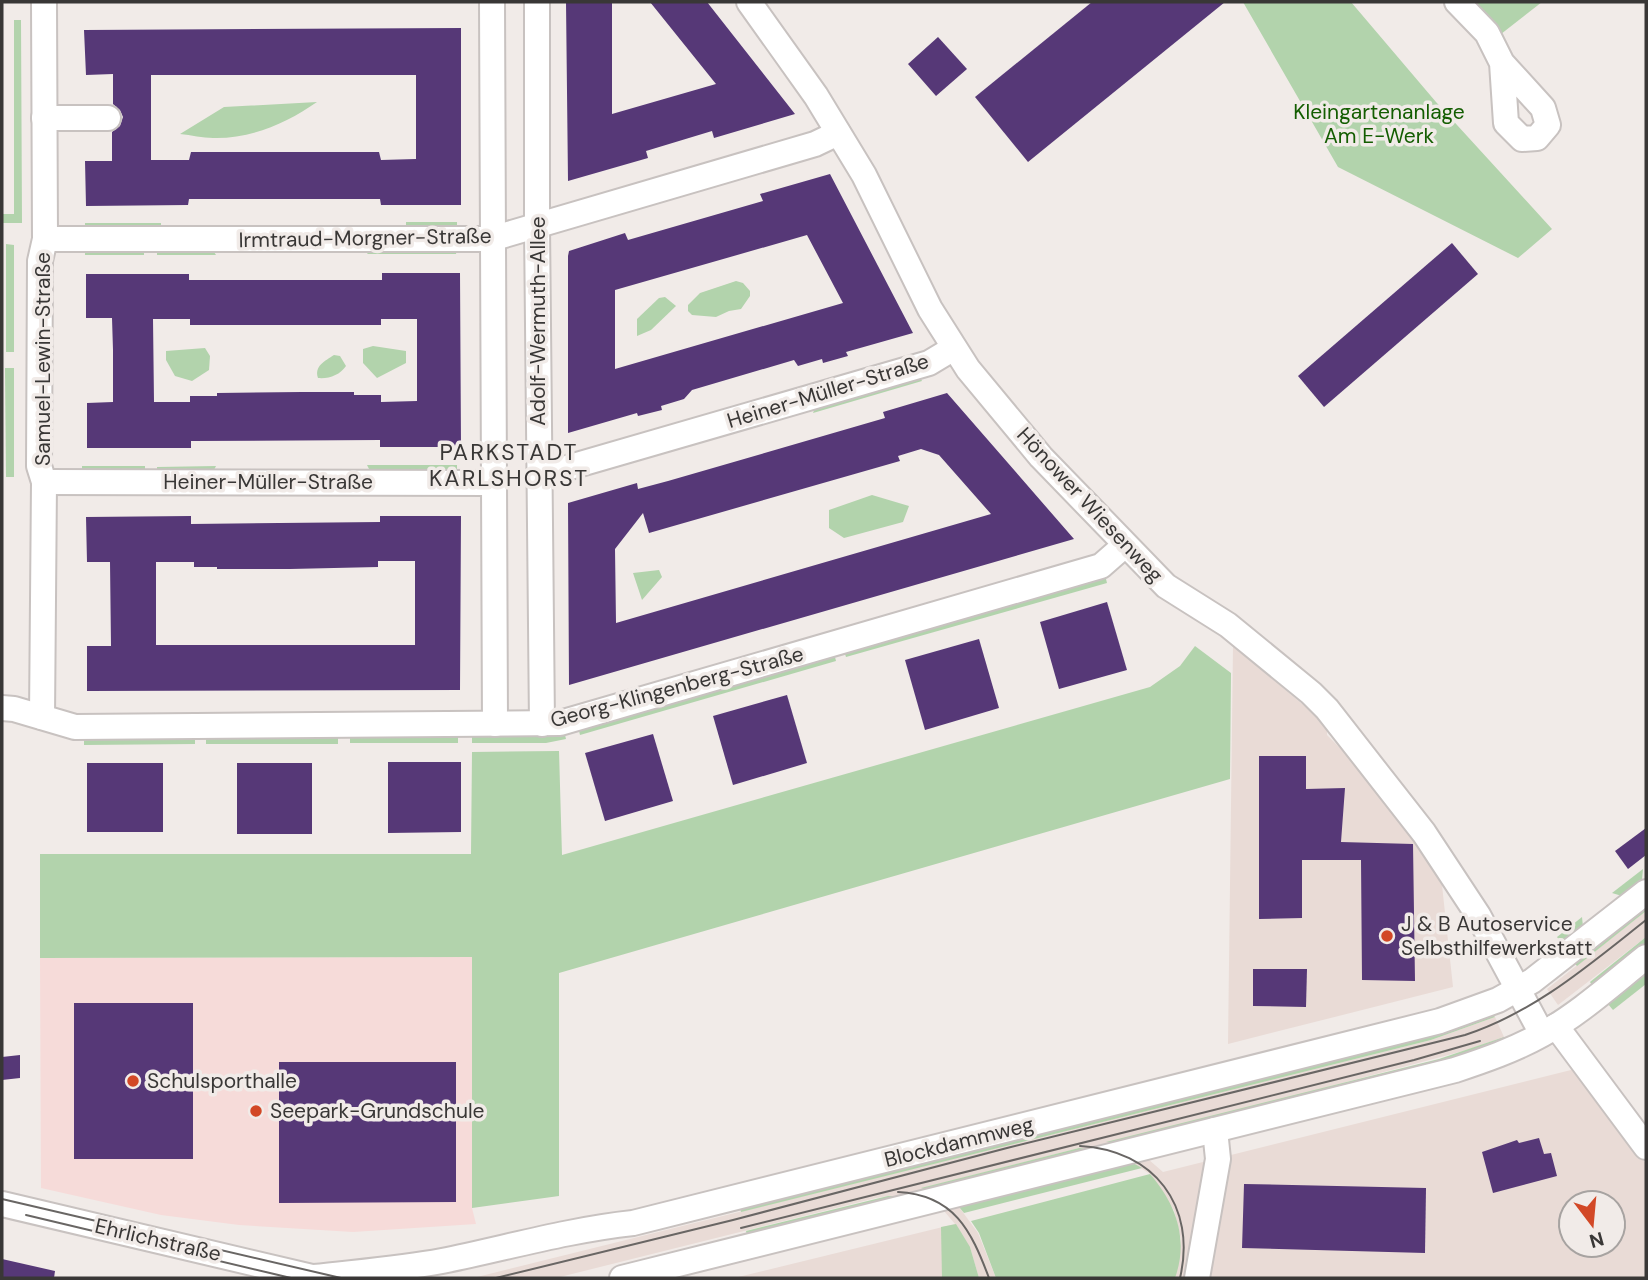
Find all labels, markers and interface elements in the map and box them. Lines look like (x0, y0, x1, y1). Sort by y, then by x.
park label: Kleingartenanlage Am E-Werk (1293, 98, 1465, 150)
street label: Adolf-Wermuth-Allee (524, 216, 552, 426)
street label: Irmtraud-Morgner-Straße (238, 222, 492, 254)
street label: Samuel-Lewin-Straße (29, 252, 57, 466)
street label: Heiner-Müller-Straße (724, 347, 932, 435)
street label: Hönower Wiesenweg (1011, 421, 1170, 589)
district label: PARKSTADT KARLSHORST (429, 437, 589, 493)
street label: Heiner-Müller-Straße (163, 468, 373, 496)
street label: Georg-Klingenberg-Straße (547, 640, 807, 734)
place label: J & B Autoservice Selbsthilfewerkstatt (1401, 910, 1592, 962)
marker: J & B Autoservice Selbsthilfewerkstatt (1379, 928, 1395, 944)
place label: Schulsporthalle (147, 1067, 297, 1095)
marker: Schulsporthalle (125, 1073, 141, 1089)
place label: Seepark-Grundschule (270, 1097, 485, 1125)
marker: Seepark-Grundschule (248, 1103, 264, 1119)
street label: Blockdammweg (881, 1110, 1037, 1174)
north arrow (1557, 1189, 1627, 1259)
street label: Ehrlichstraße (92, 1212, 224, 1268)
text: N (1586, 1226, 1607, 1254)

